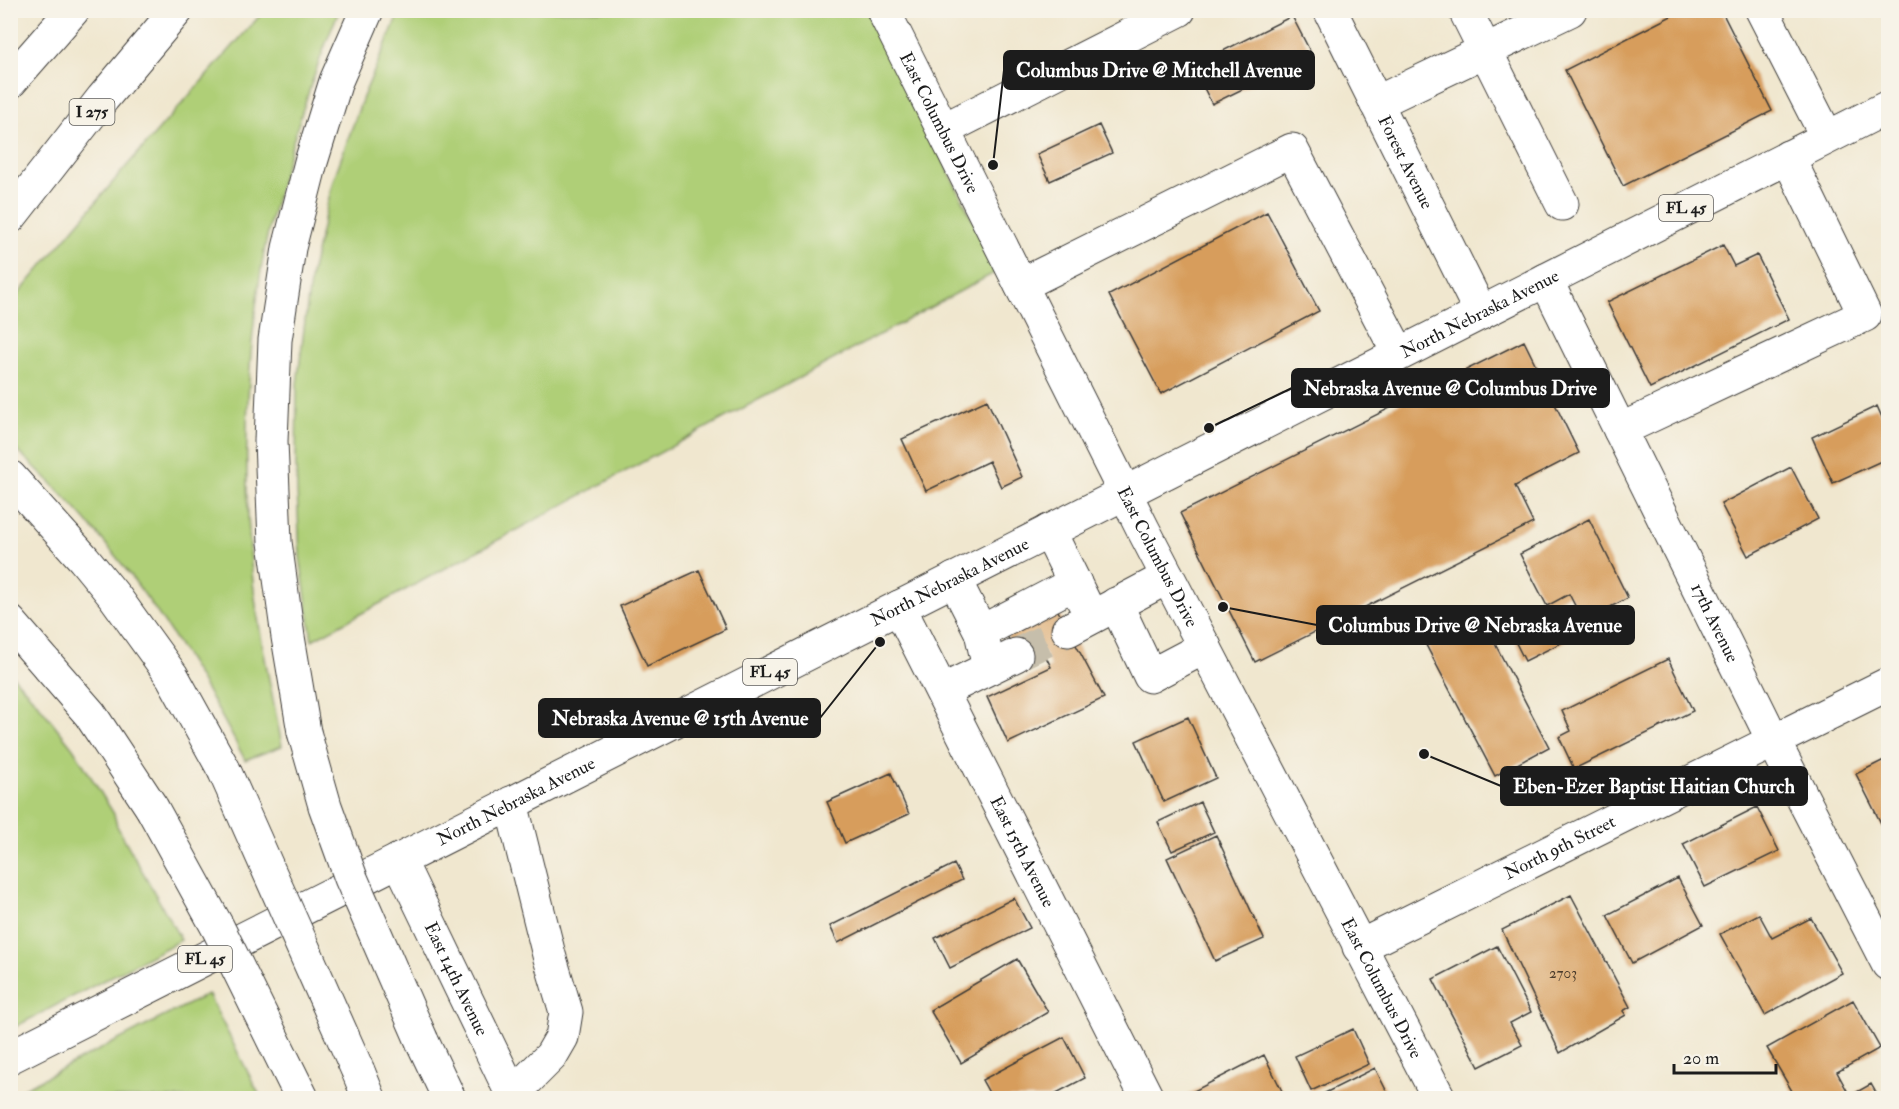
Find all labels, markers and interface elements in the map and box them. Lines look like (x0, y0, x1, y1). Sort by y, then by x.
street label: East Columbus Drive (894, 48, 985, 198)
callout: Columbus Drive @ Mitchell Avenue (1004, 51, 1314, 89)
text: Columbus Drive @ Mitchell Avenue (1016, 58, 1303, 83)
road number: I 275 (70, 99, 115, 125)
street label: Forest Avenue (1373, 112, 1439, 213)
road number: FL 45 (1659, 195, 1713, 221)
street label: North Nebraska Avenue (1397, 264, 1563, 363)
callout: Nebraska Avenue @ Columbus Drive (1292, 369, 1609, 407)
text: Nebraska Avenue @ Columbus Drive (1302, 376, 1597, 401)
street label: East Columbus Drive (1112, 483, 1204, 631)
street label: North Nebraska Avenue (867, 532, 1033, 631)
street label: 17th Avenue (1686, 579, 1745, 667)
callout: Columbus Drive @ Nebraska Avenue (1317, 606, 1634, 644)
text: Columbus Drive @ Nebraska Avenue (1328, 613, 1622, 638)
road number: FL 45 (743, 659, 797, 685)
callout: Nebraska Avenue @ 15th Avenue (539, 699, 820, 737)
text: Nebraska Avenue @ 15th Avenue (551, 706, 809, 731)
street label: North Nebraska Avenue (433, 751, 599, 851)
callout: Eben-Ezer Baptist Haitian Church (1501, 767, 1807, 805)
text: Eben-Ezer Baptist Haitian Church (1513, 774, 1795, 800)
street label: East 15th Avenue (985, 792, 1060, 912)
street label: North 9th Street (1500, 810, 1619, 885)
street label: East Columbus Drive (1336, 914, 1428, 1063)
street label: East 14th Avenue (419, 918, 494, 1040)
road number: FL 45 (178, 946, 232, 972)
house number: 2703 (1549, 964, 1577, 983)
scale bar (1674, 1037, 1776, 1075)
text: 20 m (1683, 1047, 1719, 1070)

